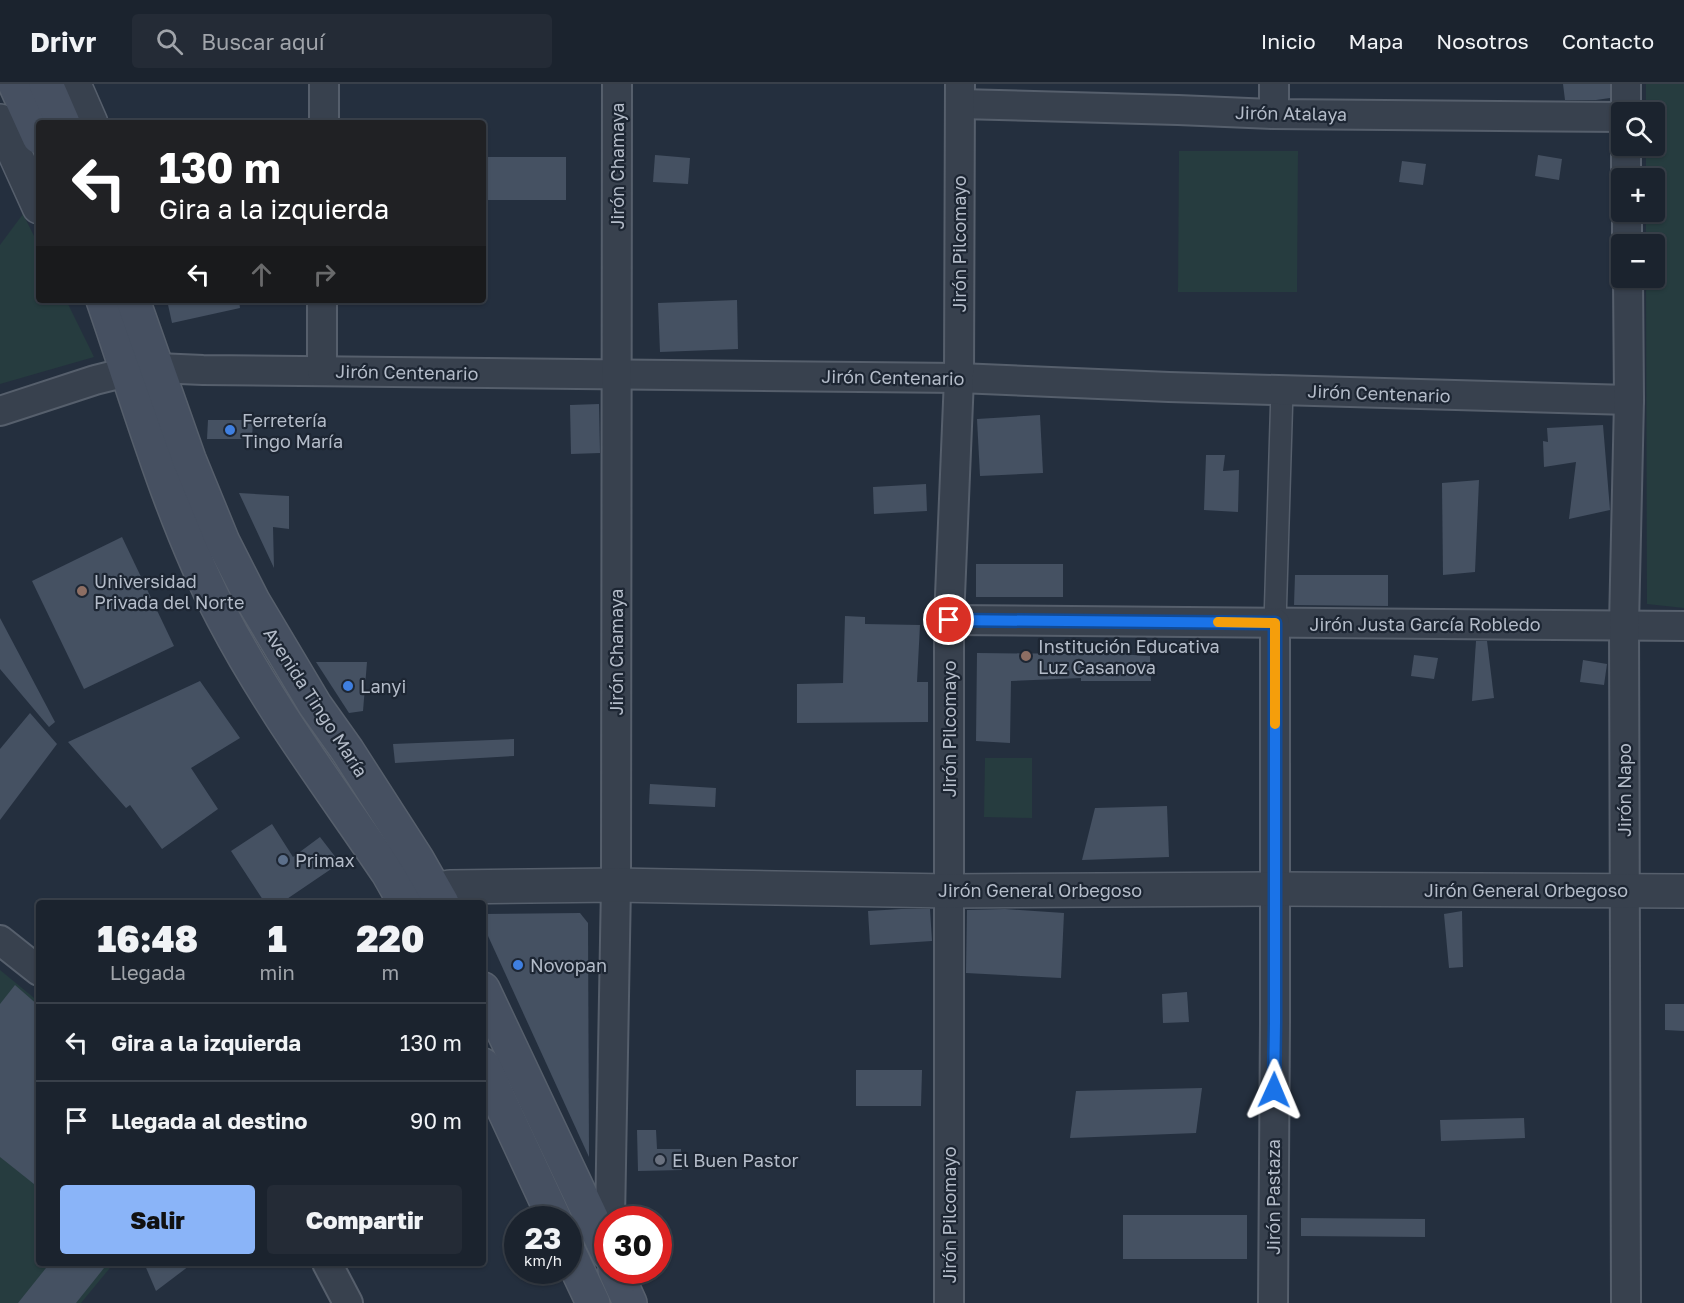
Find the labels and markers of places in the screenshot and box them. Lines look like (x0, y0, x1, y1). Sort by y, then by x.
place label: Ferretería Tingo María (242, 409, 343, 452)
marker: Ferretería Tingo María (223, 423, 237, 437)
place label: Universidad Privada del Norte (94, 570, 244, 613)
marker: Universidad Privada del Norte (75, 584, 89, 598)
pin (923, 594, 974, 645)
place label: Institución Educativa Luz Casanova (1038, 635, 1220, 678)
marker: Institución Educativa Luz Casanova (1019, 649, 1033, 663)
place label: Lanyi (360, 675, 406, 697)
marker: Lanyi (341, 679, 355, 693)
place label: Primax (295, 849, 355, 871)
marker: Primax (276, 853, 290, 867)
place label: Novopan (530, 954, 607, 976)
marker: Novopan (511, 958, 525, 972)
place label: El Buen Pastor (672, 1149, 799, 1171)
marker: El Buen Pastor (653, 1153, 667, 1167)

